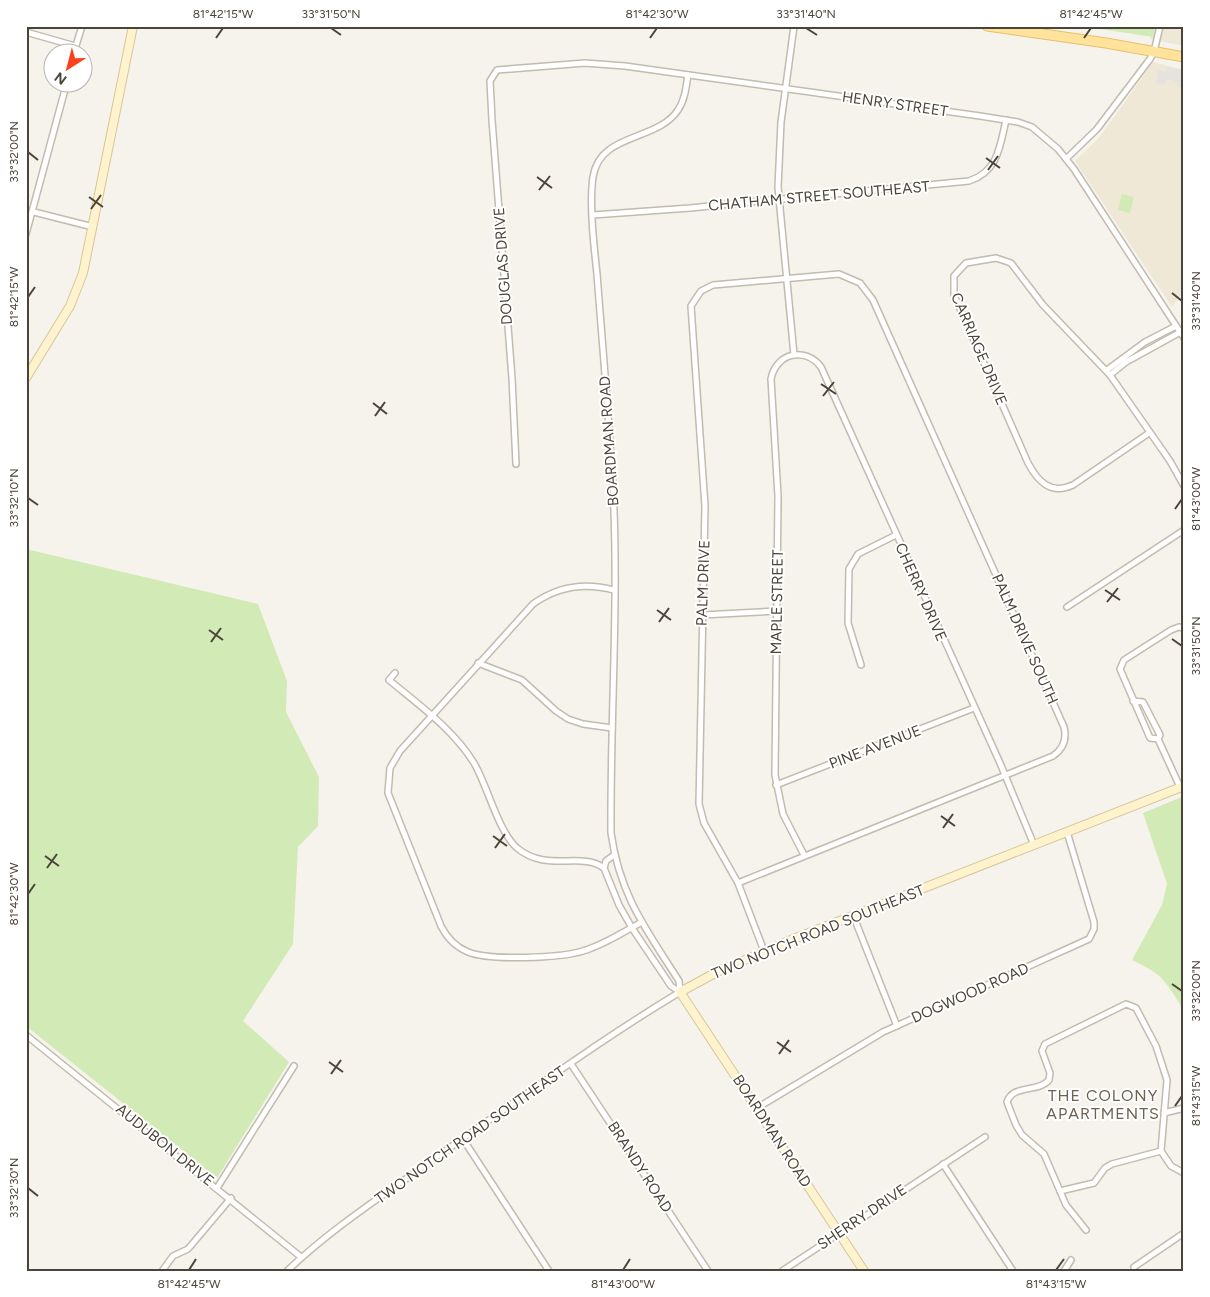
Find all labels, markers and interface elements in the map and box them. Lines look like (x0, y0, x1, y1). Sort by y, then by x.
text: 81°42'15"W (193, 7, 254, 21)
text: 33°31'50"N (301, 7, 361, 21)
text: 81°42'30"W (626, 7, 689, 21)
text: 33°31'40"N (776, 7, 836, 21)
text: 81°42'45"W (1059, 7, 1123, 21)
north arrow (42, 42, 92, 92)
text: N (51, 68, 70, 88)
street label: HENRY STREET (841, 88, 950, 120)
text: 33°32'00"N (7, 121, 21, 183)
street label: CHATHAM STREET SOUTHEAST (708, 177, 931, 215)
street label: DOUGLAS DRIVE (490, 207, 516, 325)
text: 81°42'15"W (7, 266, 21, 327)
text: 33°31'40"N (1189, 271, 1203, 331)
street label: CARRIAGE DRIVE (947, 290, 1011, 408)
street label: BOARDMAN ROAD (595, 375, 623, 507)
text: 81°43'00"W (1189, 467, 1203, 531)
text: 33°32'10"N (7, 469, 21, 527)
street label: PALM DRIVE (693, 540, 713, 626)
street label: CHERRY DRIVE (891, 540, 951, 644)
street label: MAPLE STREET (767, 549, 787, 655)
street label: PALM DRIVE SOUTH (988, 571, 1062, 707)
text: 33°31'50"N (1189, 616, 1203, 676)
street label: PINE AVENUE (827, 721, 923, 773)
text: 81°42'30"W (7, 862, 21, 925)
street label: TWO NOTCH ROAD SOUTHEAST (709, 881, 928, 983)
street label: DOGWOOD ROAD (909, 959, 1031, 1027)
text: 33°32'00"N (1189, 960, 1203, 1022)
street label: TWO NOTCH ROAD SOUTHEAST (372, 1062, 569, 1208)
text: 81°43'15"W (1189, 1065, 1203, 1126)
street label: BOARDMAN ROAD (729, 1071, 815, 1191)
district label: THE COLONY APARTMENTS (1046, 1086, 1160, 1123)
street label: AUDUBON DRIVE (112, 1100, 218, 1190)
street label: BRANDY ROAD (604, 1118, 676, 1216)
text: 33°32'30"N (7, 1158, 21, 1218)
street label: SHERRY DRIVE (814, 1180, 910, 1254)
text: 81°42'45"W (157, 1277, 221, 1291)
text: 81°43'00"W (591, 1277, 655, 1291)
text: 81°43'15"W (1026, 1277, 1087, 1291)

